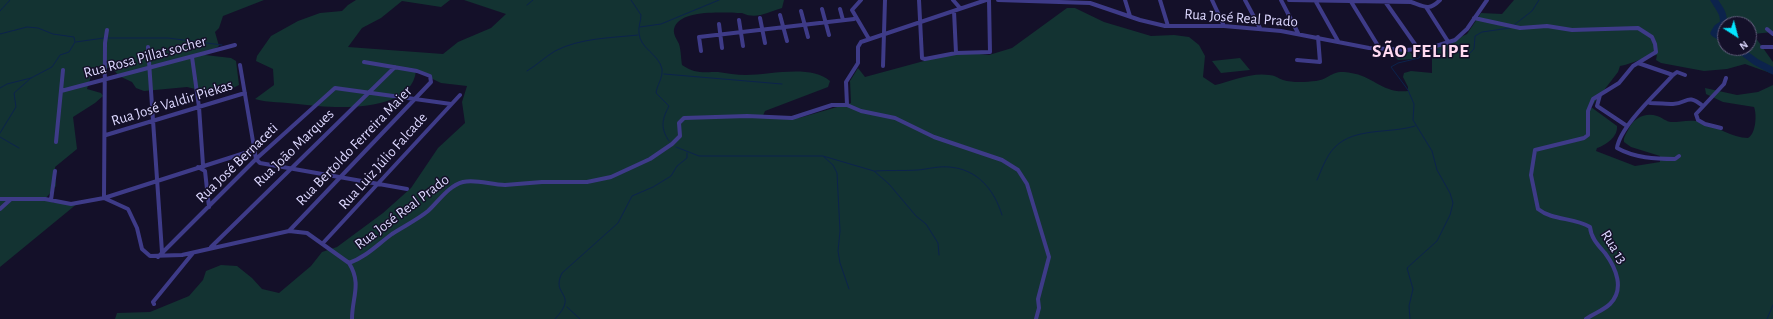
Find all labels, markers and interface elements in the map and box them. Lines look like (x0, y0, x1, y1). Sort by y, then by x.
street label: Rua José Real Prado (1184, 5, 1298, 31)
north arrow (1717, 16, 1757, 56)
street label: Rua Rosa Pillat socher (82, 32, 208, 82)
text: N (1737, 39, 1750, 52)
district label: SÃO FELIPE (1372, 40, 1470, 62)
street label: Rua José Valdir Piekas (109, 76, 235, 130)
street label: Rua Bertoldo Ferreira Maier (292, 82, 416, 210)
street label: Rua João Marques (250, 105, 338, 191)
street label: Rua Luiz Júlio Falcade (335, 109, 431, 213)
street label: Rua José Bernaceti (192, 119, 282, 207)
street label: Rua José Real Prado (351, 171, 453, 253)
street label: Rua 13 (1597, 227, 1631, 267)

